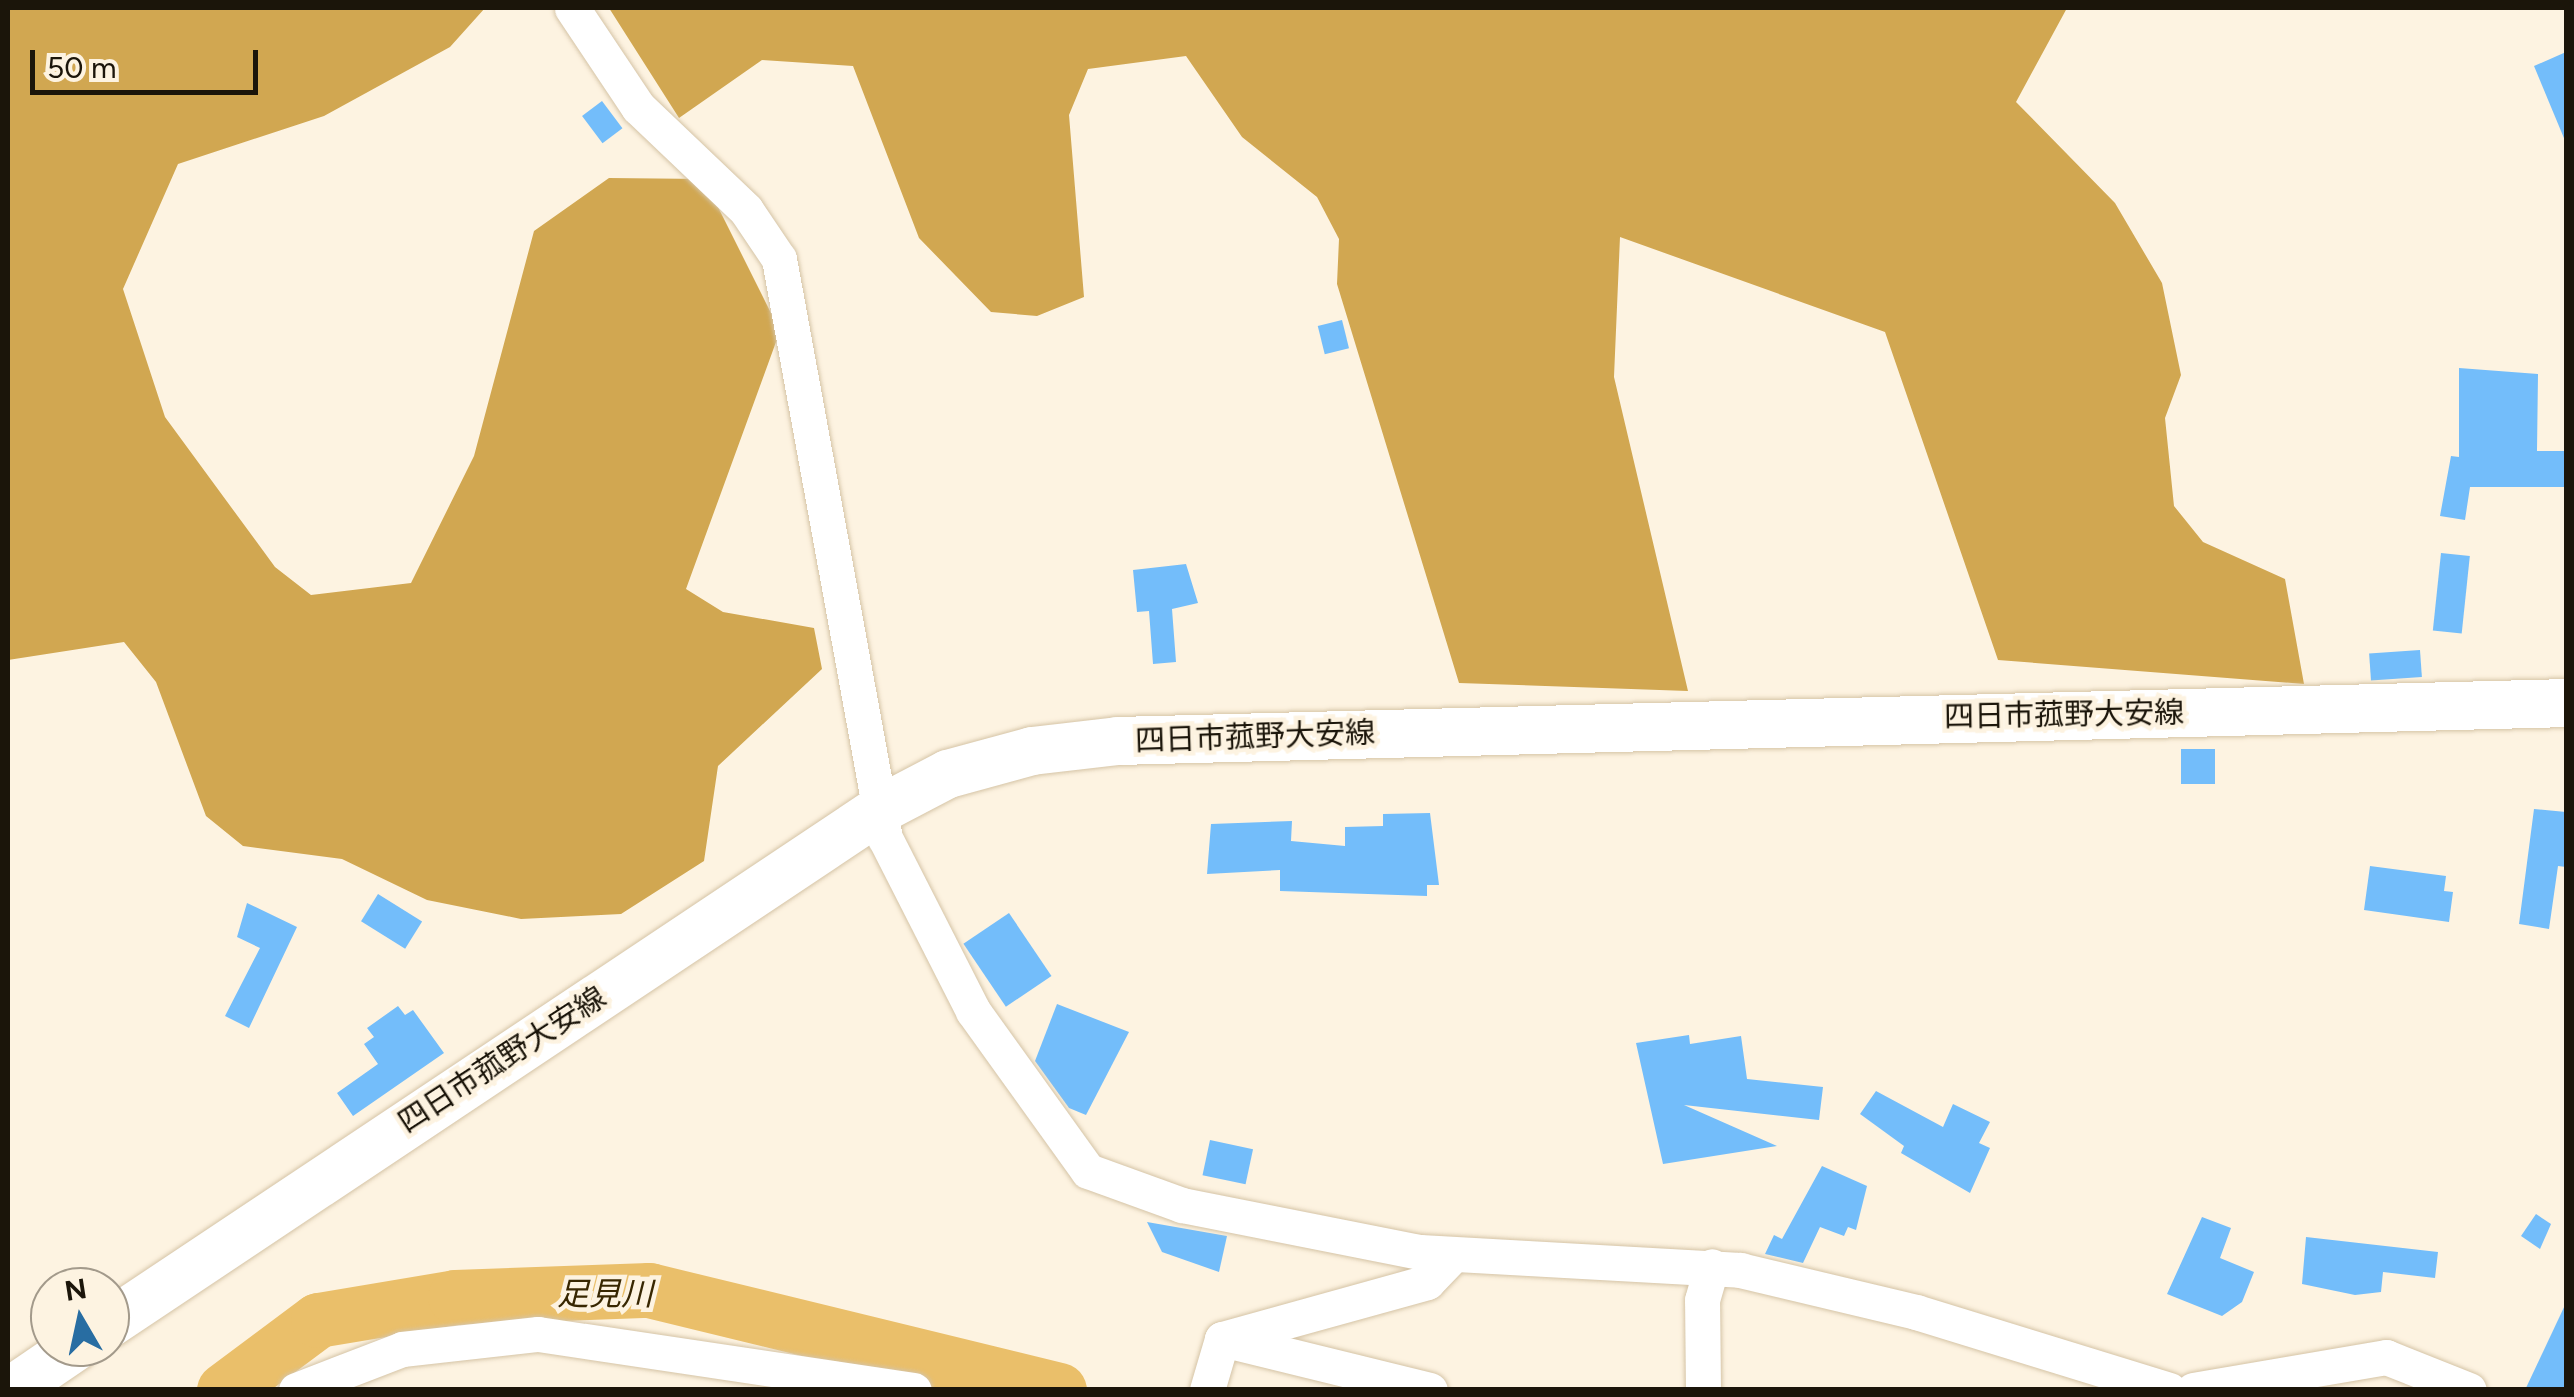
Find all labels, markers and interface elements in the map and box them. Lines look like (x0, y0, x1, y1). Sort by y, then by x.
scale bar (35, 30, 262, 92)
text: 50 m (47, 49, 116, 86)
street label: 四日市菰野大安線 (1944, 695, 2184, 735)
street label: 四日市菰野大安線 (1134, 715, 1376, 759)
street label: 四日市菰野大安線 (392, 980, 612, 1140)
north arrow (30, 1267, 130, 1367)
text: N (62, 1271, 89, 1308)
water label: 足見川 (557, 1275, 653, 1313)

